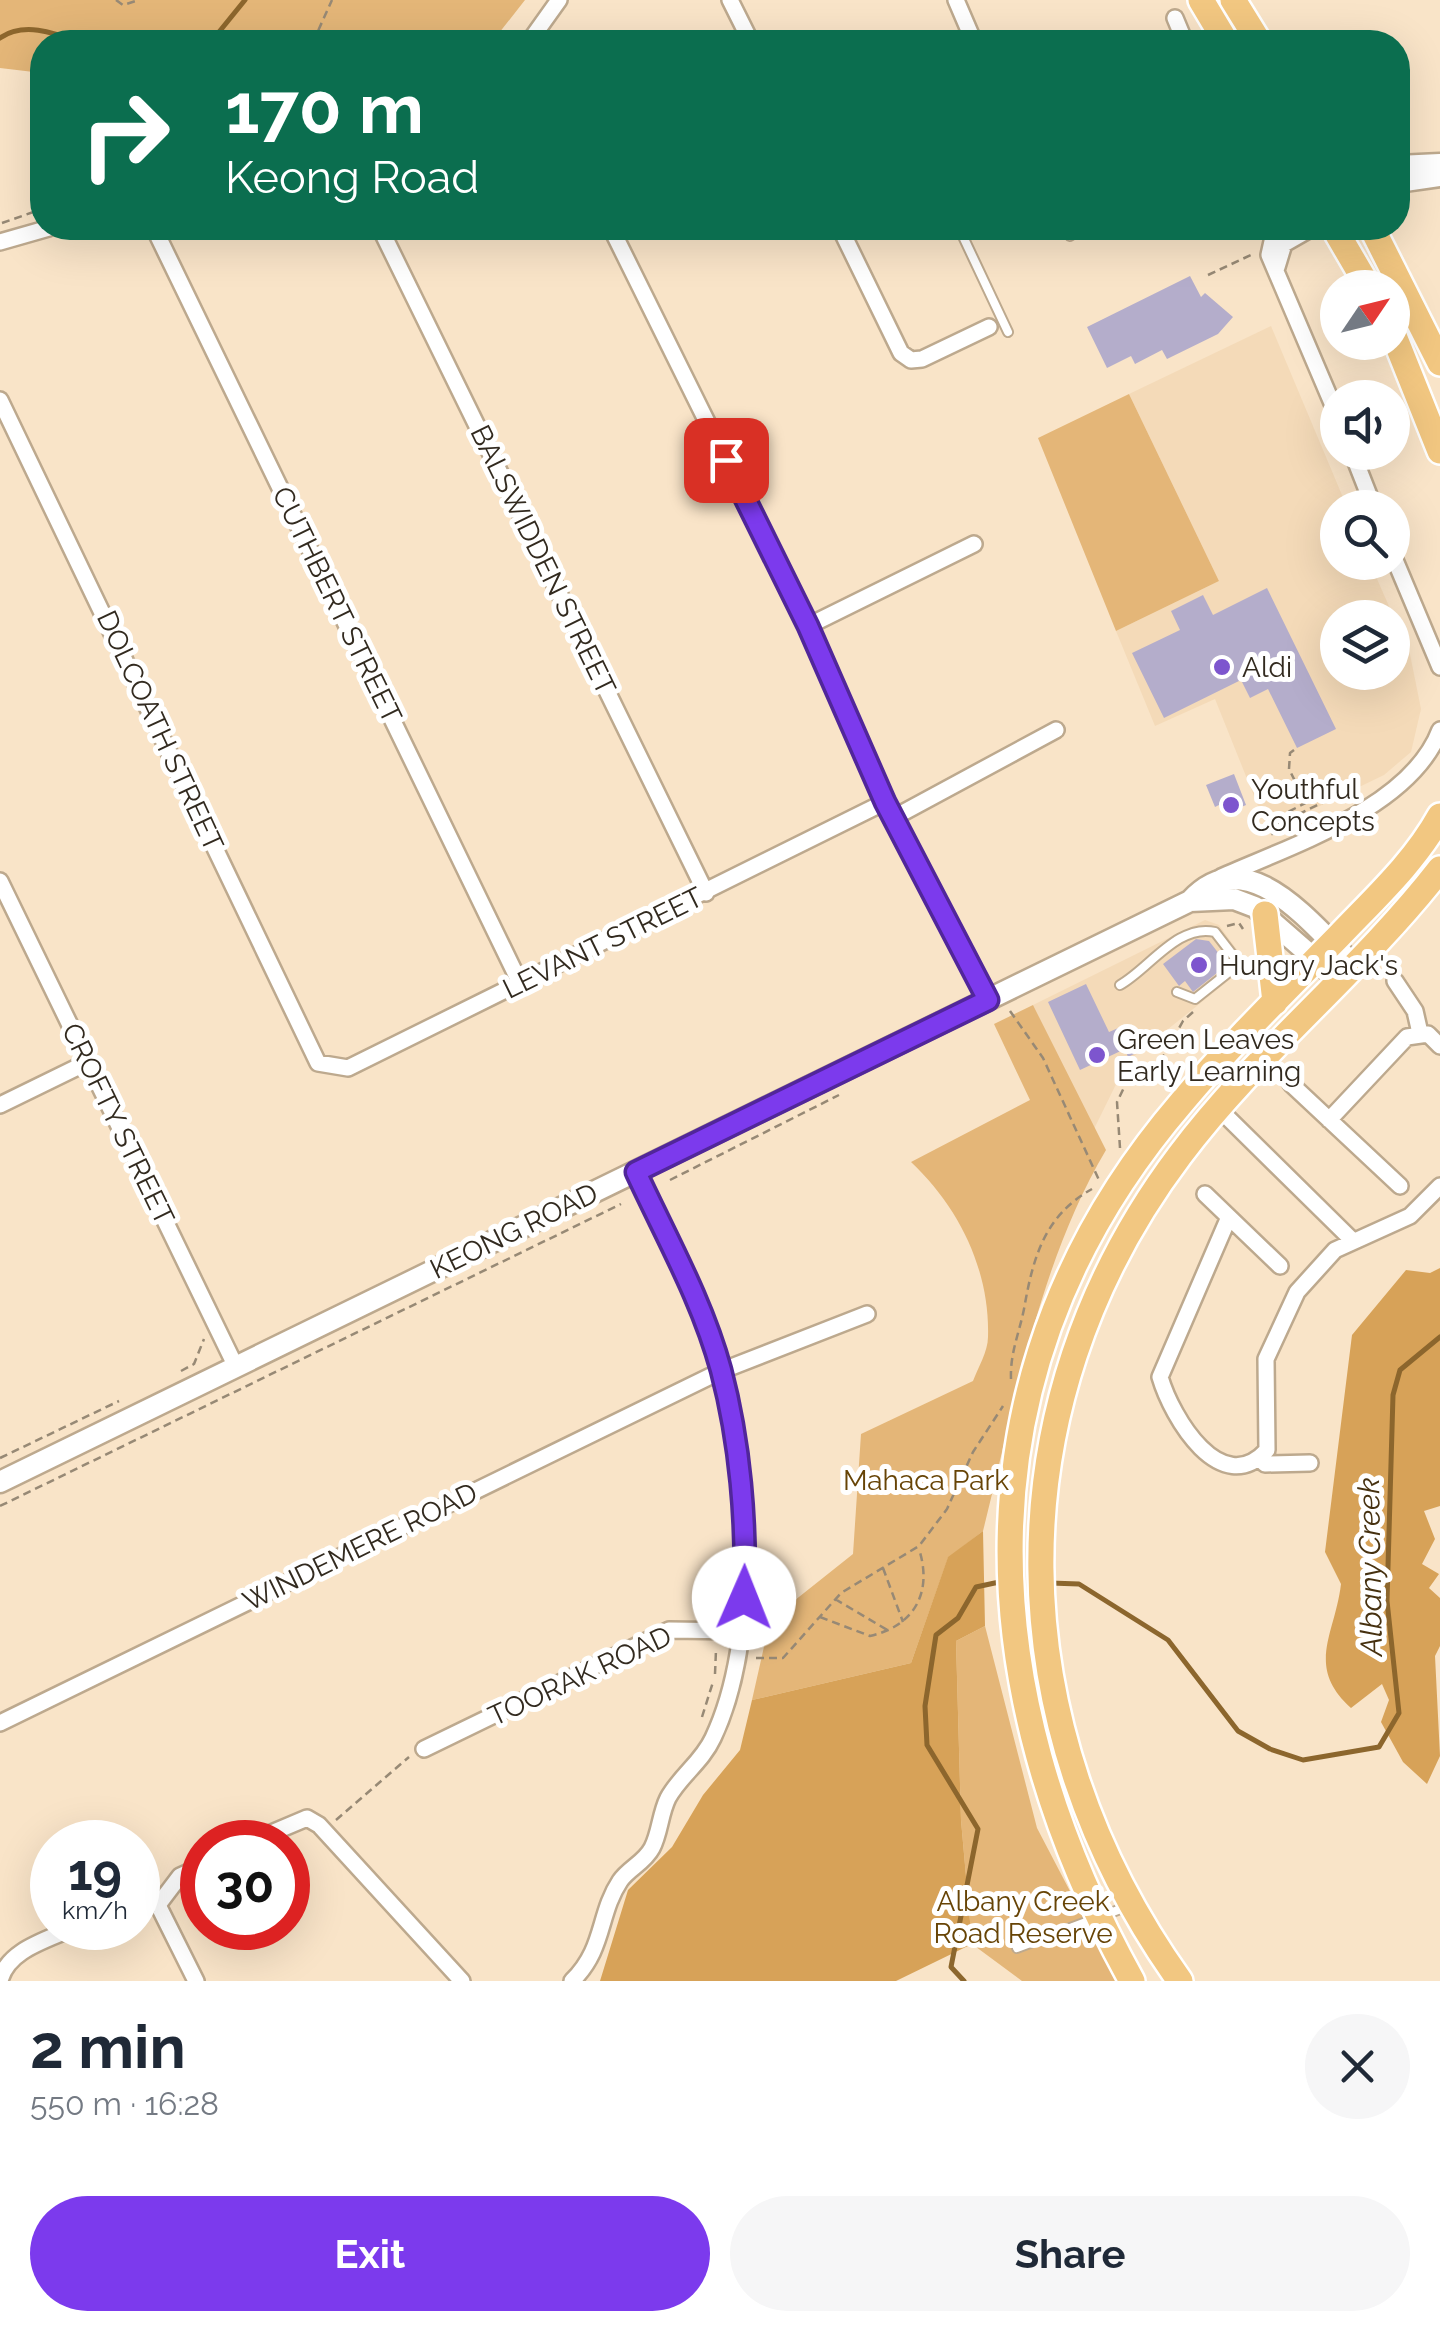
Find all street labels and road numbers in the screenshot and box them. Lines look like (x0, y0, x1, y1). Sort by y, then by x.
street label: BALSWIDDEN STREET (463, 420, 623, 700)
street label: CUTHBERT STREET (265, 481, 409, 729)
street label: DOLCOATH STREET (90, 606, 230, 856)
street label: LEVANT STREET (498, 880, 708, 1006)
street label: CROFTY STREET (55, 1018, 181, 1230)
street label: KEONG ROAD (425, 1176, 603, 1286)
street label: WINDEMERE ROAD (237, 1476, 483, 1618)
street label: TOORAK ROAD (483, 1619, 677, 1733)

